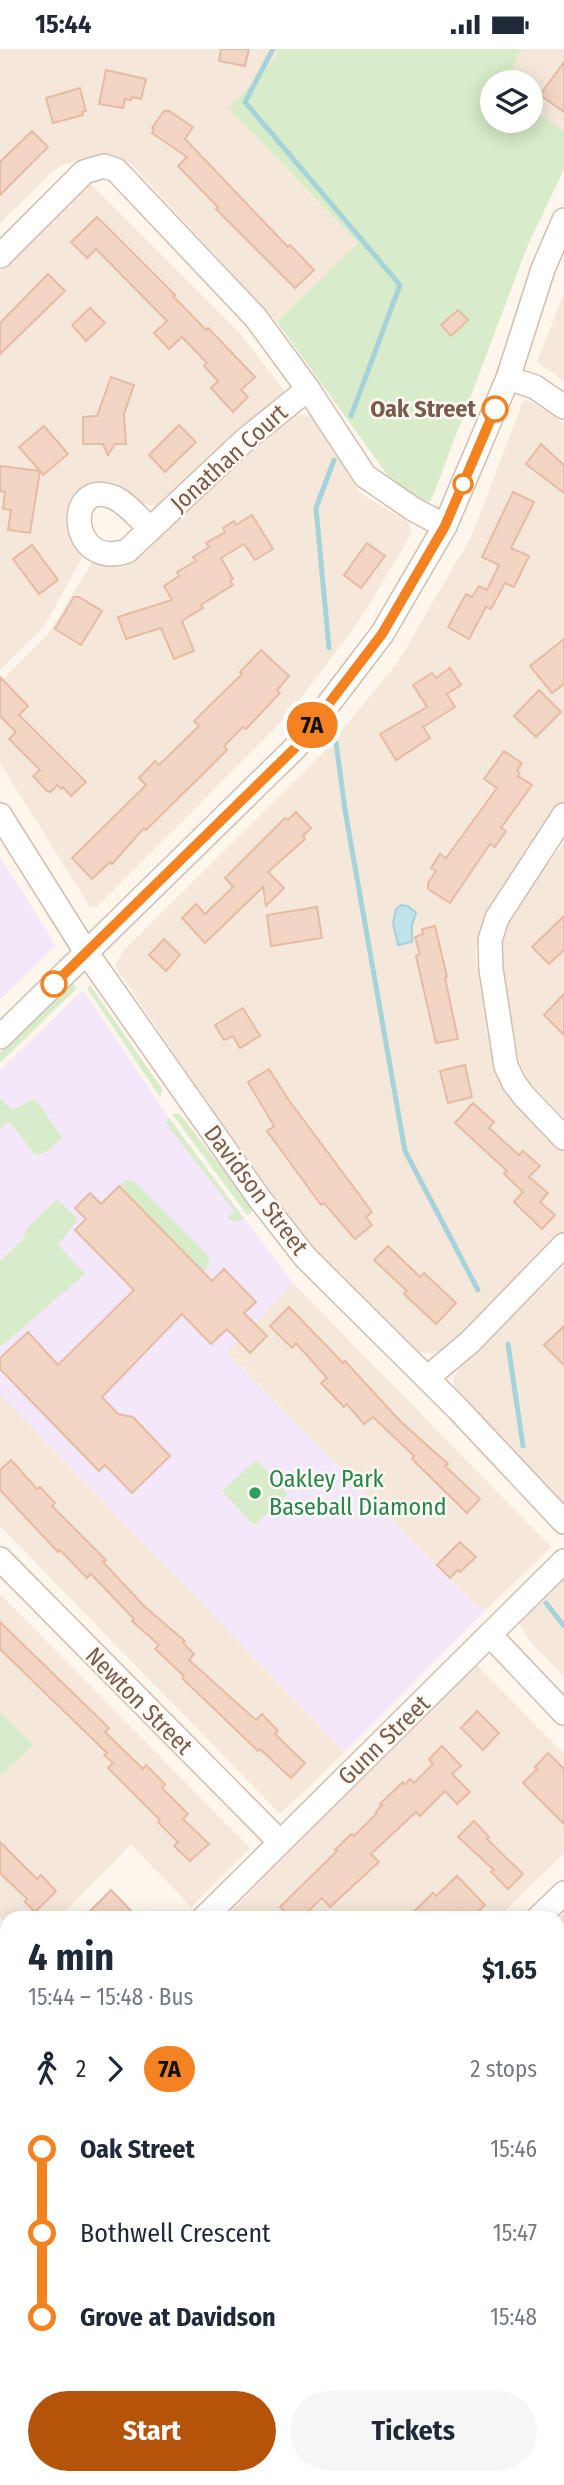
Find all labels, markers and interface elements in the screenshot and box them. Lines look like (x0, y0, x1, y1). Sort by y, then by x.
text: 15:44 (35, 9, 91, 40)
map controls (480, 70, 543, 133)
button: layers (480, 70, 543, 133)
place label: Oak Street (370, 395, 477, 423)
marker: Oak Street (482, 396, 508, 422)
street label: Jonathan Court (165, 398, 293, 518)
unlabelled marker (453, 474, 473, 494)
line badge: 7A (280, 702, 344, 748)
text: 7A (301, 711, 323, 739)
unlabelled marker (41, 971, 67, 997)
street label: Davidson Street (198, 1120, 314, 1260)
place label: Oakley Park Baseball Diamond (269, 1465, 447, 1521)
marker: Oakley Park Baseball Diamond (247, 1485, 263, 1501)
street label: Newton Street (80, 1642, 198, 1760)
street label: Gunn Street (332, 1689, 436, 1790)
text: 4 min (28, 1934, 114, 1980)
text: $1.65 (482, 1955, 537, 1986)
text: 15:44 – 15:48 · Bus (28, 1983, 193, 2011)
icon: walk (28, 2050, 66, 2088)
icon: forward (96, 2050, 134, 2088)
text: 2 (76, 2055, 86, 2083)
text: 7A (158, 2055, 181, 2083)
text: 2 stops (470, 2055, 537, 2083)
text: Oak Street (80, 2134, 195, 2165)
text: 15:46 (490, 2135, 537, 2163)
text: Bothwell Crescent (80, 2218, 271, 2249)
text: 15:47 (493, 2219, 537, 2247)
text: Grove at Davidson (80, 2302, 276, 2333)
text: 15:48 (490, 2303, 537, 2331)
button: Start (28, 2391, 276, 2471)
button: Tickets (290, 2391, 537, 2471)

